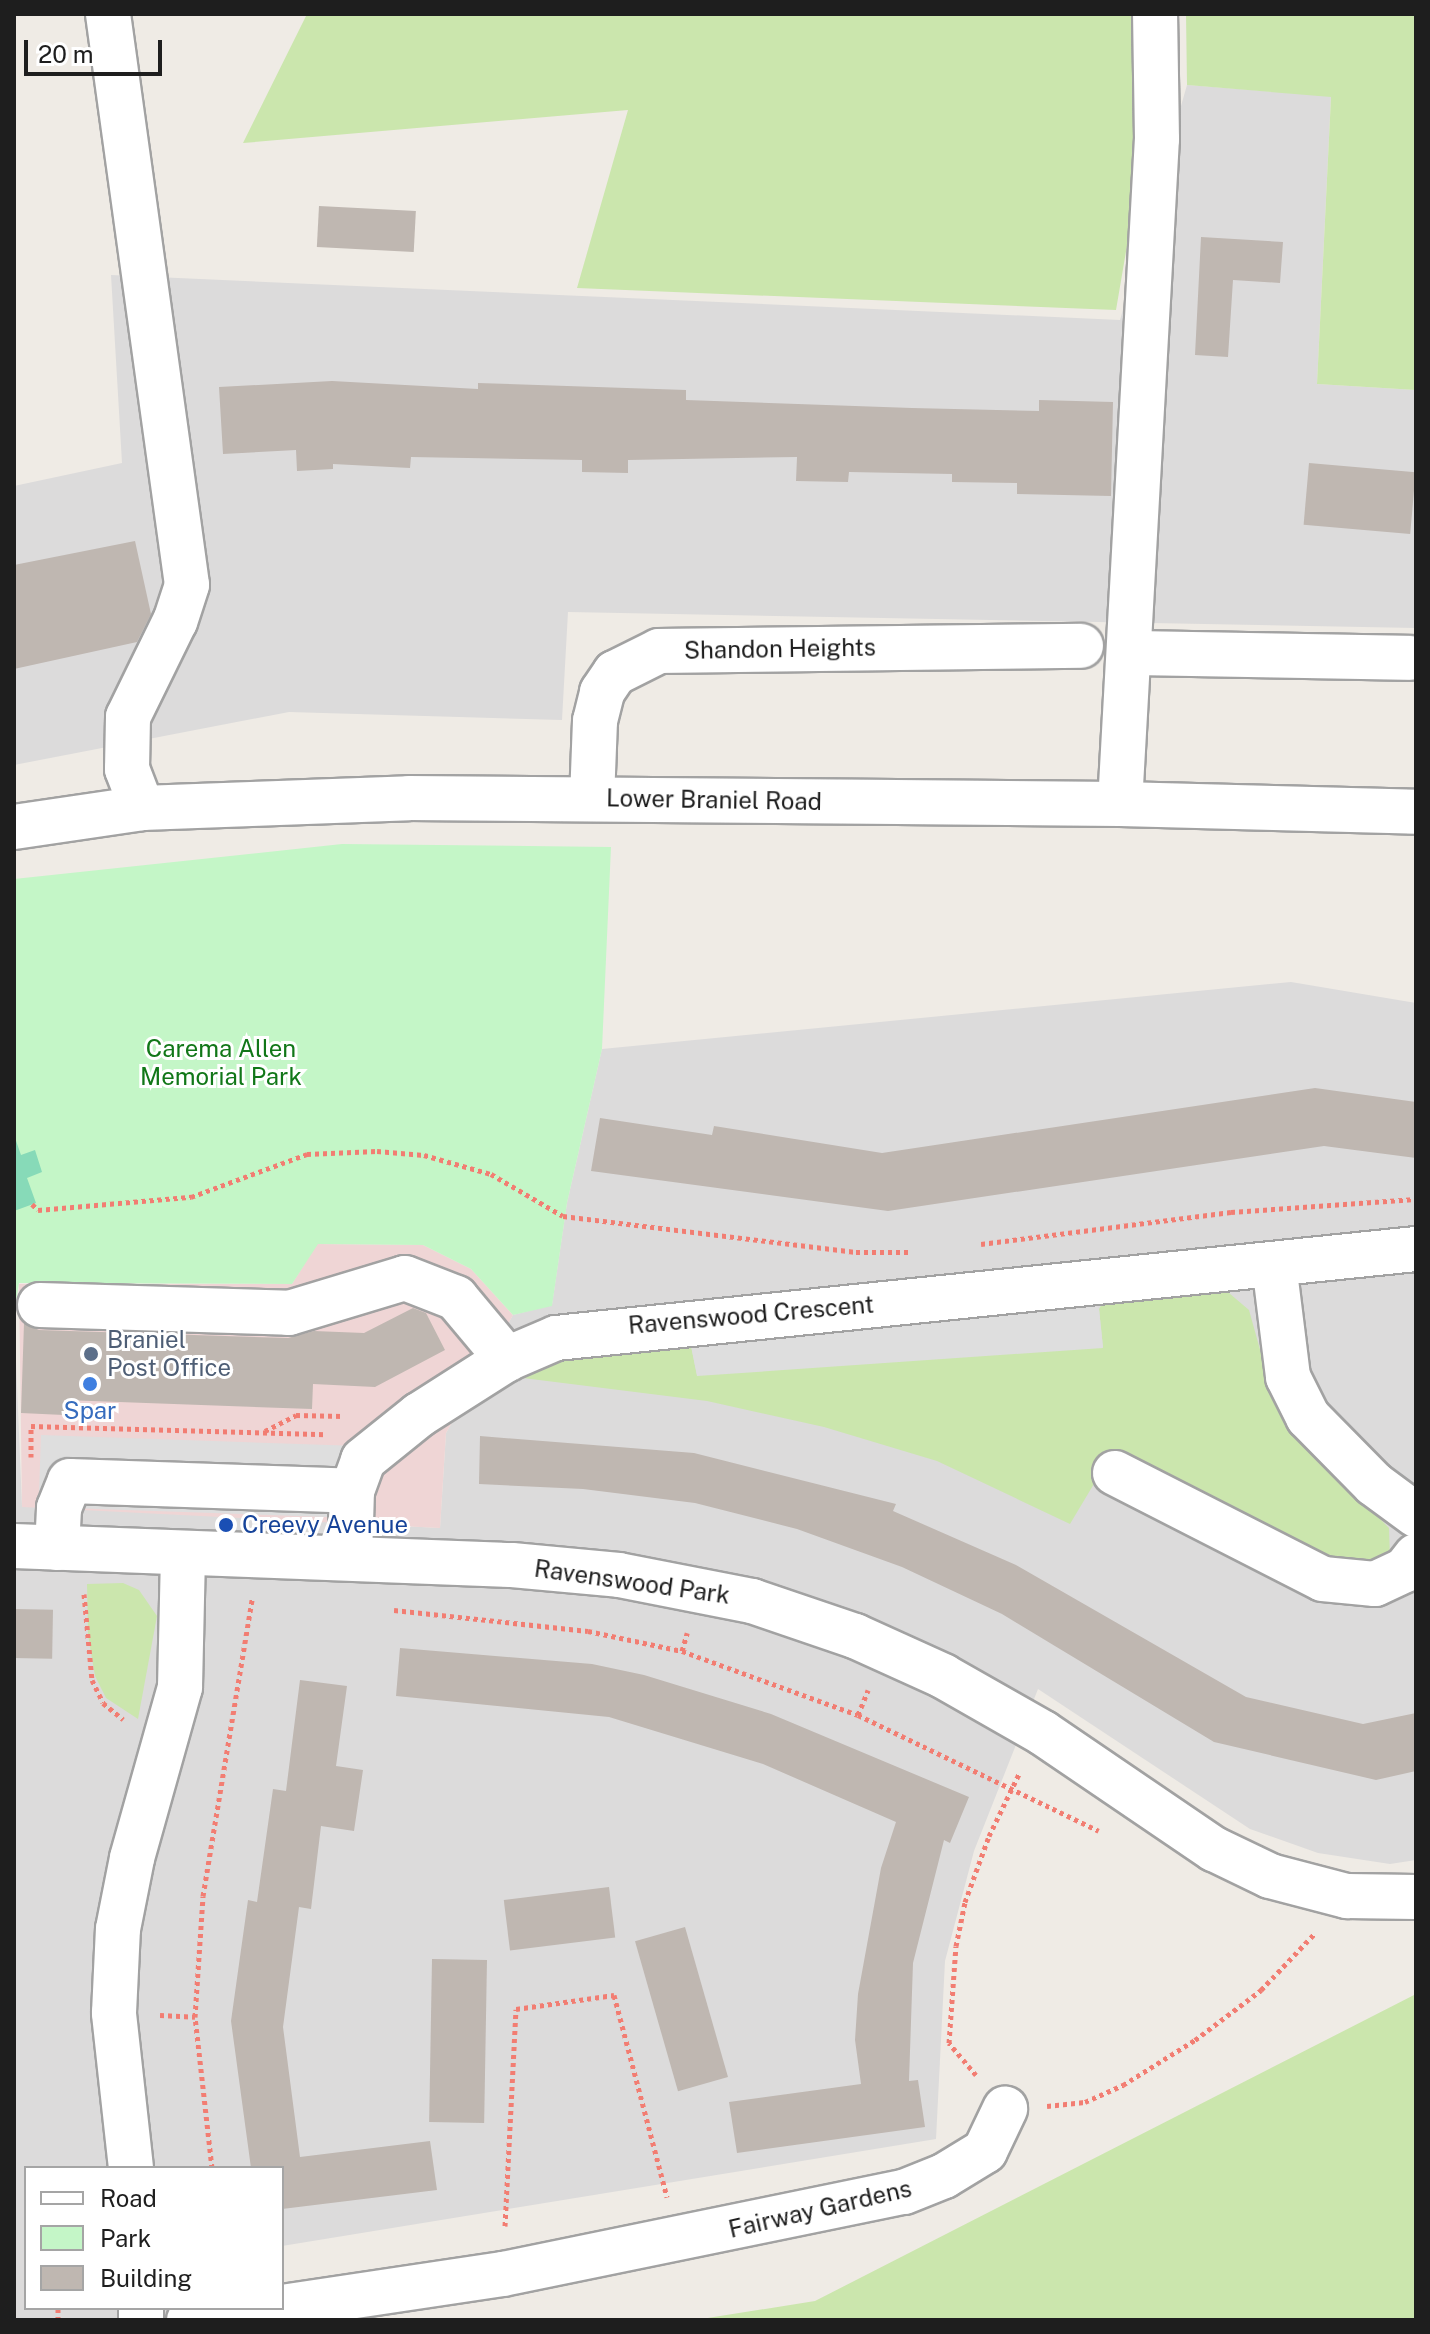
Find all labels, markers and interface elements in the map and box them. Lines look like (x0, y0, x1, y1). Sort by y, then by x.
scale bar (28, 24, 166, 74)
text: 20 m (38, 40, 94, 68)
street label: Shandon Heights (684, 633, 876, 665)
street label: Lower Braniel Road (606, 784, 822, 816)
park label: Carema Allen Memorial Park (140, 1035, 302, 1091)
street label: Ravenswood Crescent (627, 1290, 875, 1340)
place label: Braniel Post Office (107, 1326, 231, 1382)
marker: Braniel Post Office (82, 1345, 100, 1363)
marker: Spar (81, 1375, 99, 1393)
place label: Spar (64, 1397, 116, 1425)
place label: Creevy Avenue (242, 1511, 408, 1539)
marker: Creevy Avenue (217, 1516, 235, 1534)
street label: Ravenswood Park (532, 1554, 732, 1610)
legend (24, 2166, 284, 2310)
street label: Fairway Gardens (726, 2174, 914, 2244)
text: Road (100, 2184, 157, 2212)
text: Park (100, 2224, 151, 2252)
text: Building (100, 2264, 192, 2292)

